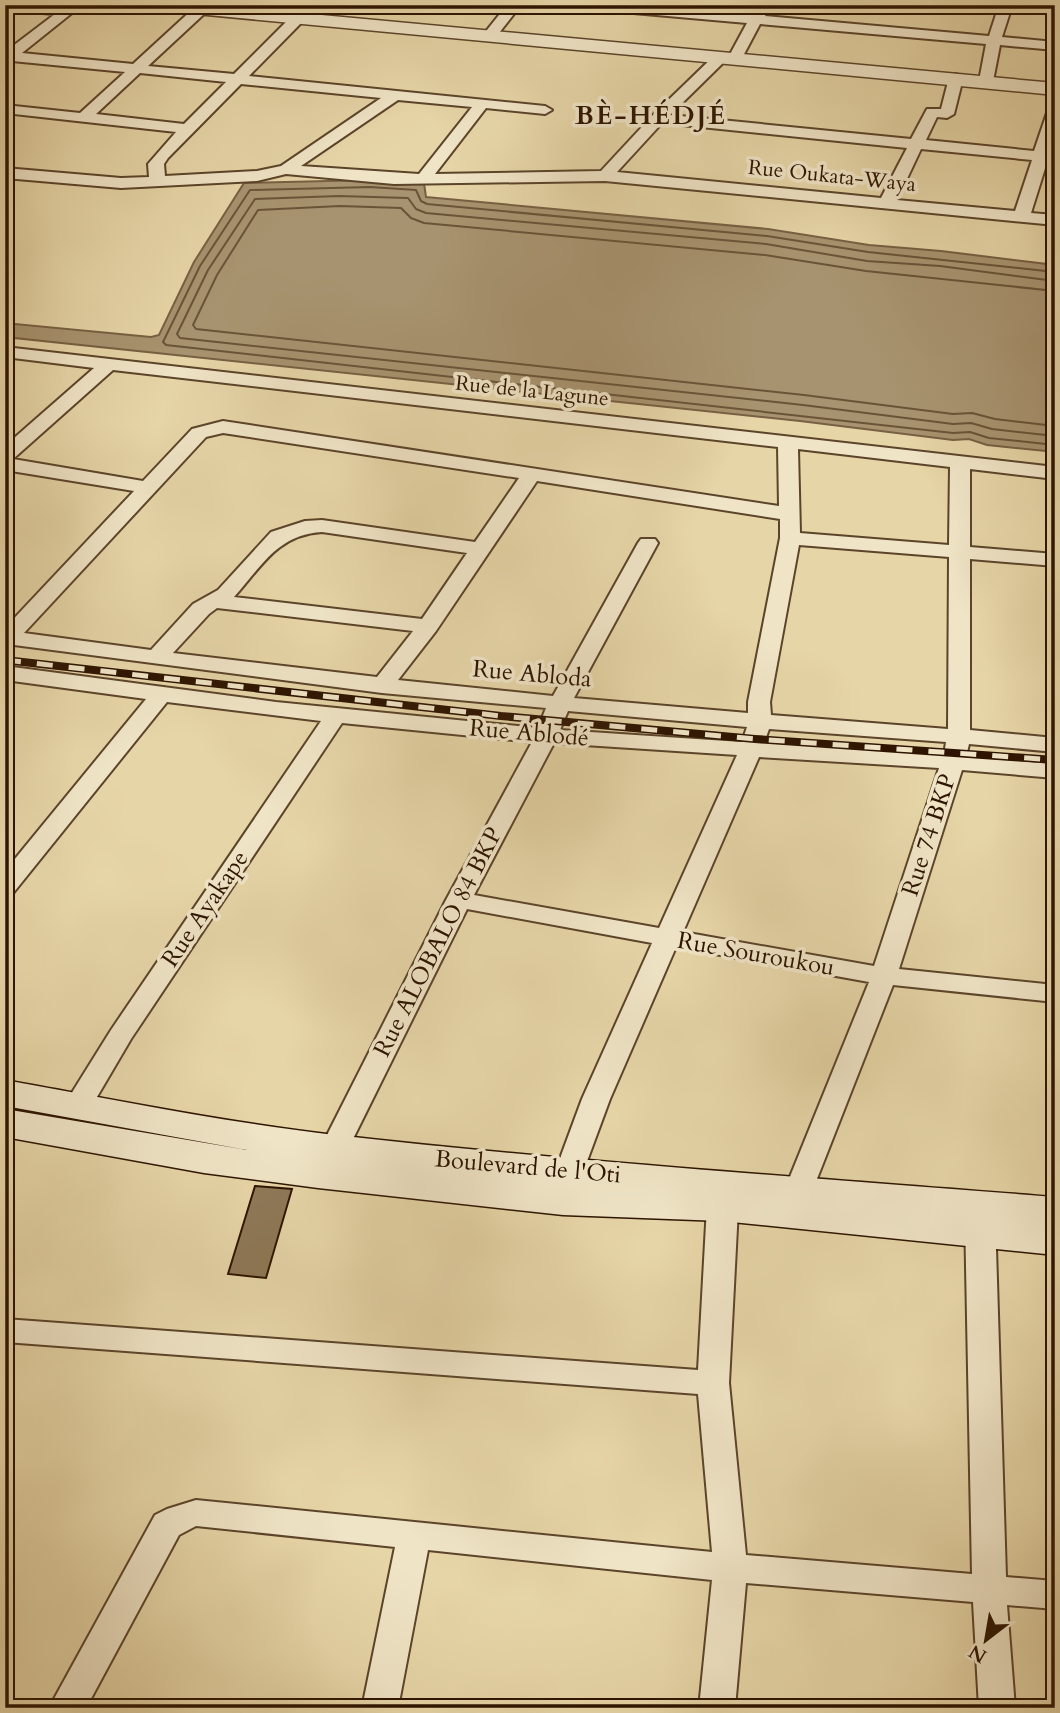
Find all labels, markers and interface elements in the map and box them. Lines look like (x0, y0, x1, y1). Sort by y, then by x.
district label: BÈ-HÉDJÉ (575, 98, 727, 133)
street label: Rue Oukata-Waya (747, 153, 917, 199)
street label: Rue de la Lagune (454, 369, 610, 413)
street label: Rue Abloda (471, 652, 593, 696)
street label: Rue Ablodé (468, 711, 590, 755)
street label: Rue 74 BKP (894, 770, 964, 900)
street label: Rue ALOBALO 84 BKP (366, 821, 510, 1063)
street label: Rue Ayakape (154, 844, 256, 974)
street label: Rue Souroukou (675, 924, 837, 984)
street label: Boulevard de l'Oti (434, 1142, 623, 1192)
north arrow (951, 1604, 1021, 1674)
text: N (964, 1638, 992, 1669)

